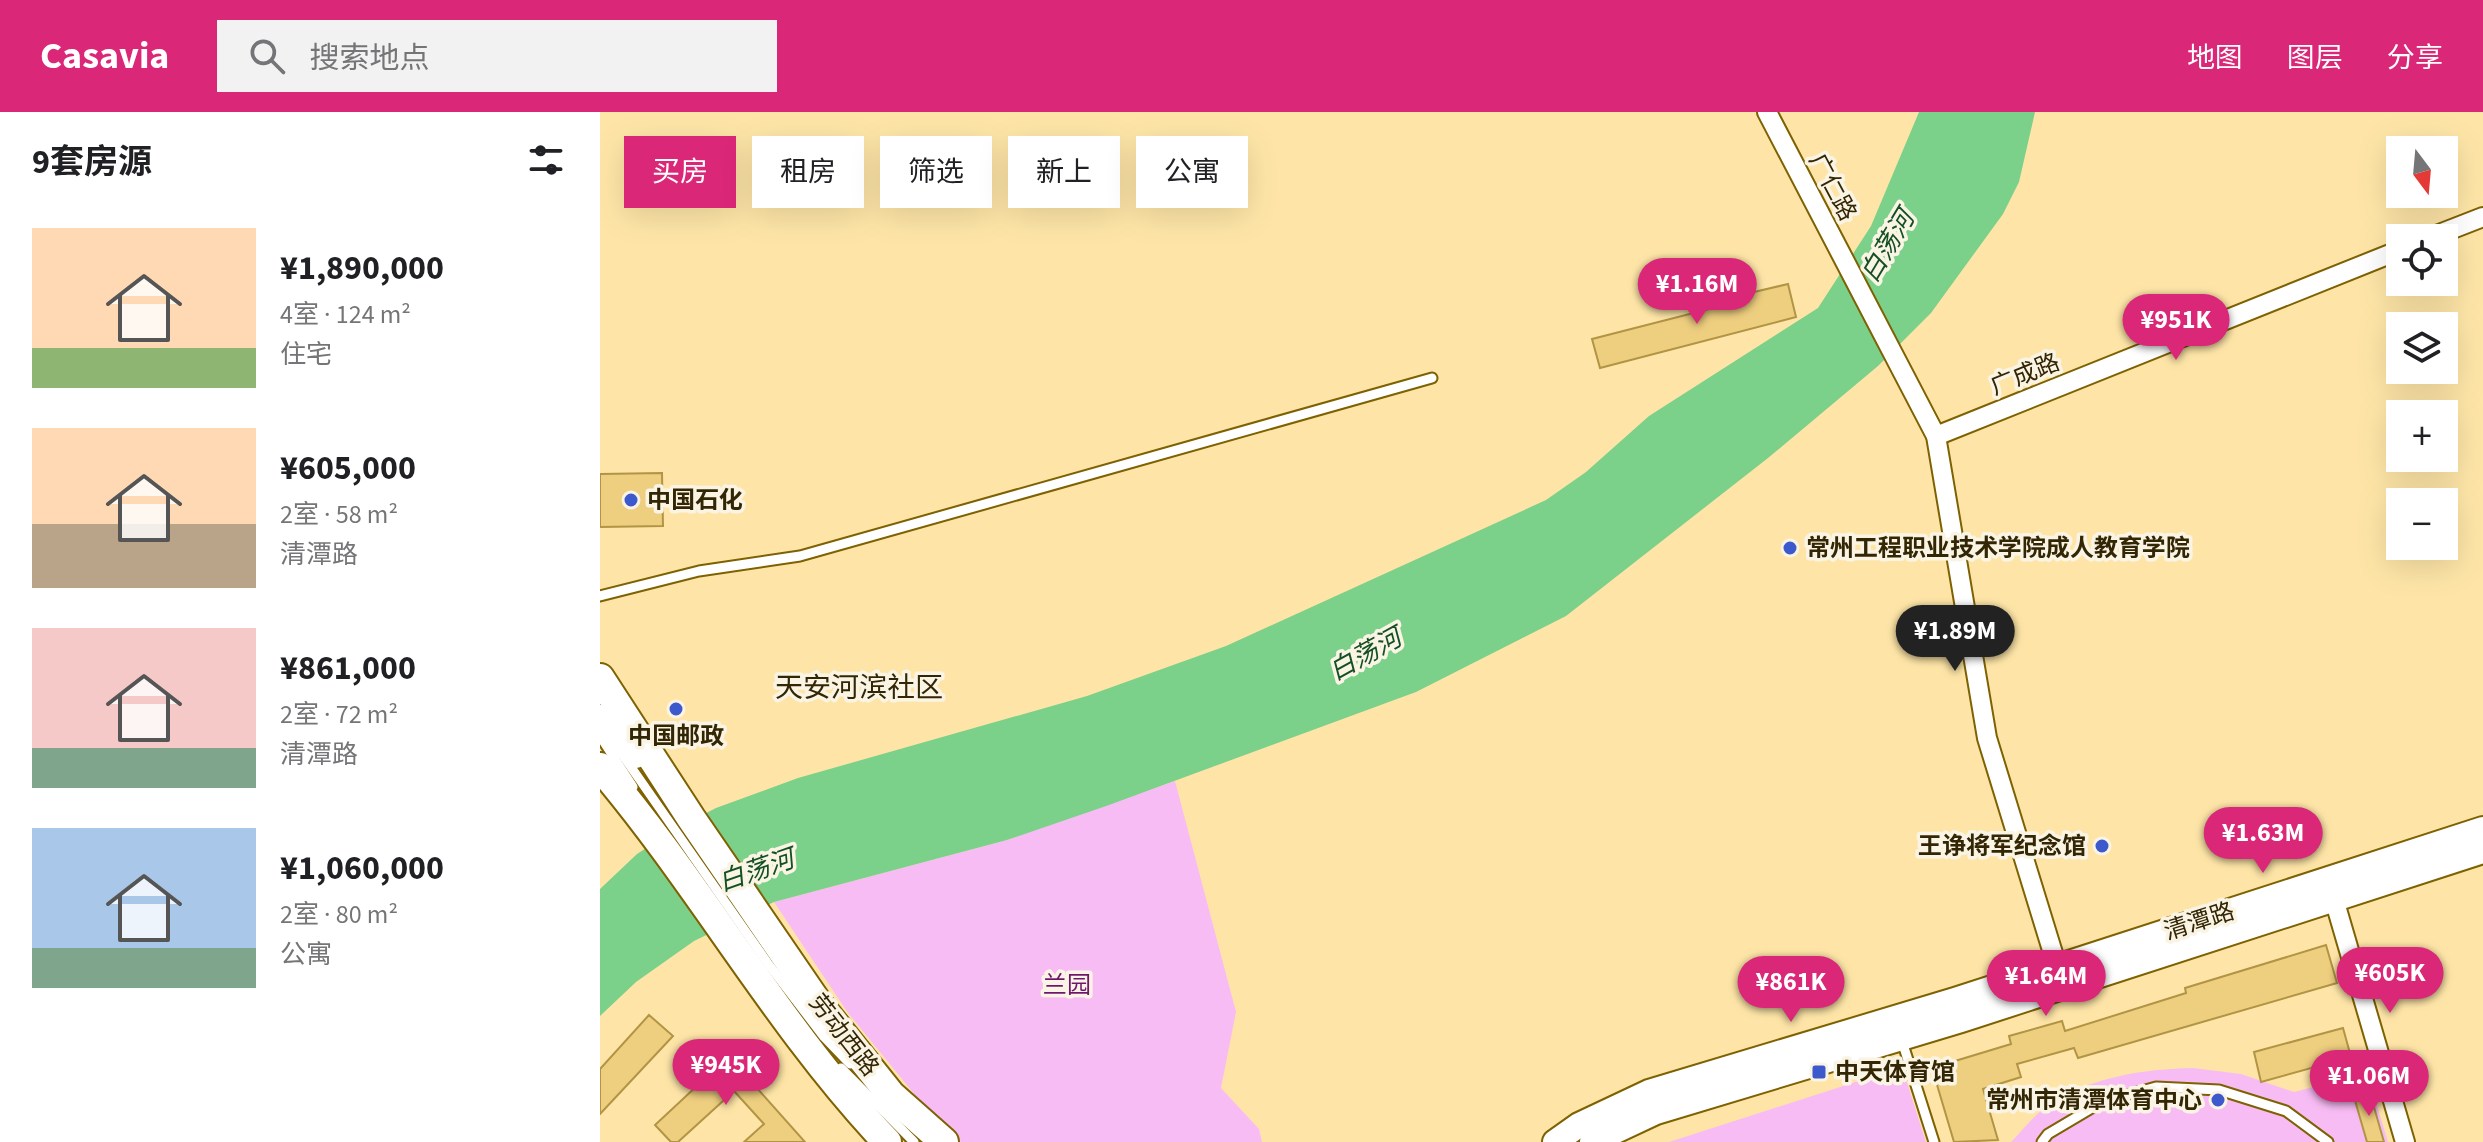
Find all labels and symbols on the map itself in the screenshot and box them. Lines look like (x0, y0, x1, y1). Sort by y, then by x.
north arrow (2386, 136, 2458, 208)
street label: 广仁路 (1800, 147, 1865, 227)
water label: 白荡河 (1851, 199, 1926, 289)
pin: ¥1.16M (1632, 258, 1762, 326)
pin: ¥951K (2120, 294, 2232, 362)
street label: 广成路 (1985, 345, 2065, 404)
place label: 中国石化 (647, 483, 743, 518)
marker: 中国石化 (622, 491, 640, 509)
place label: 常州工程职业技术学院成人教育学院 (1806, 531, 2190, 566)
marker: 常州工程职业技术学院成人教育学院 (1781, 539, 1799, 557)
pin: ¥1.89M (1890, 605, 2020, 673)
water label: 白荡河 (1322, 617, 1413, 690)
district label: 天安河滨社区 (775, 668, 943, 708)
marker: 中国邮政 (667, 700, 685, 718)
place label: 中国邮政 (628, 719, 724, 754)
pin: ¥1.63M (2198, 807, 2328, 875)
place label: 王诤将军纪念馆 (1918, 829, 2086, 864)
marker: 王诤将军纪念馆 (2093, 837, 2111, 855)
water label: 白荡河 (713, 839, 804, 901)
street label: 清潭路 (2160, 894, 2239, 949)
pin: ¥605K (2334, 947, 2446, 1015)
pin: ¥1.64M (1981, 950, 2111, 1018)
pin: ¥861K (1735, 956, 1847, 1024)
park label: 兰园 (1043, 968, 1091, 1003)
street label: 劳动西路 (800, 987, 887, 1084)
pin: ¥945K (670, 1039, 782, 1107)
pin: ¥1.06M (2304, 1050, 2434, 1118)
place label: 中天体育馆 (1835, 1055, 1955, 1090)
marker: 中天体育馆 (1810, 1063, 1828, 1081)
place label: 常州市清潭体育中心 (1986, 1083, 2202, 1118)
marker: 常州市清潭体育中心 (2209, 1091, 2227, 1109)

